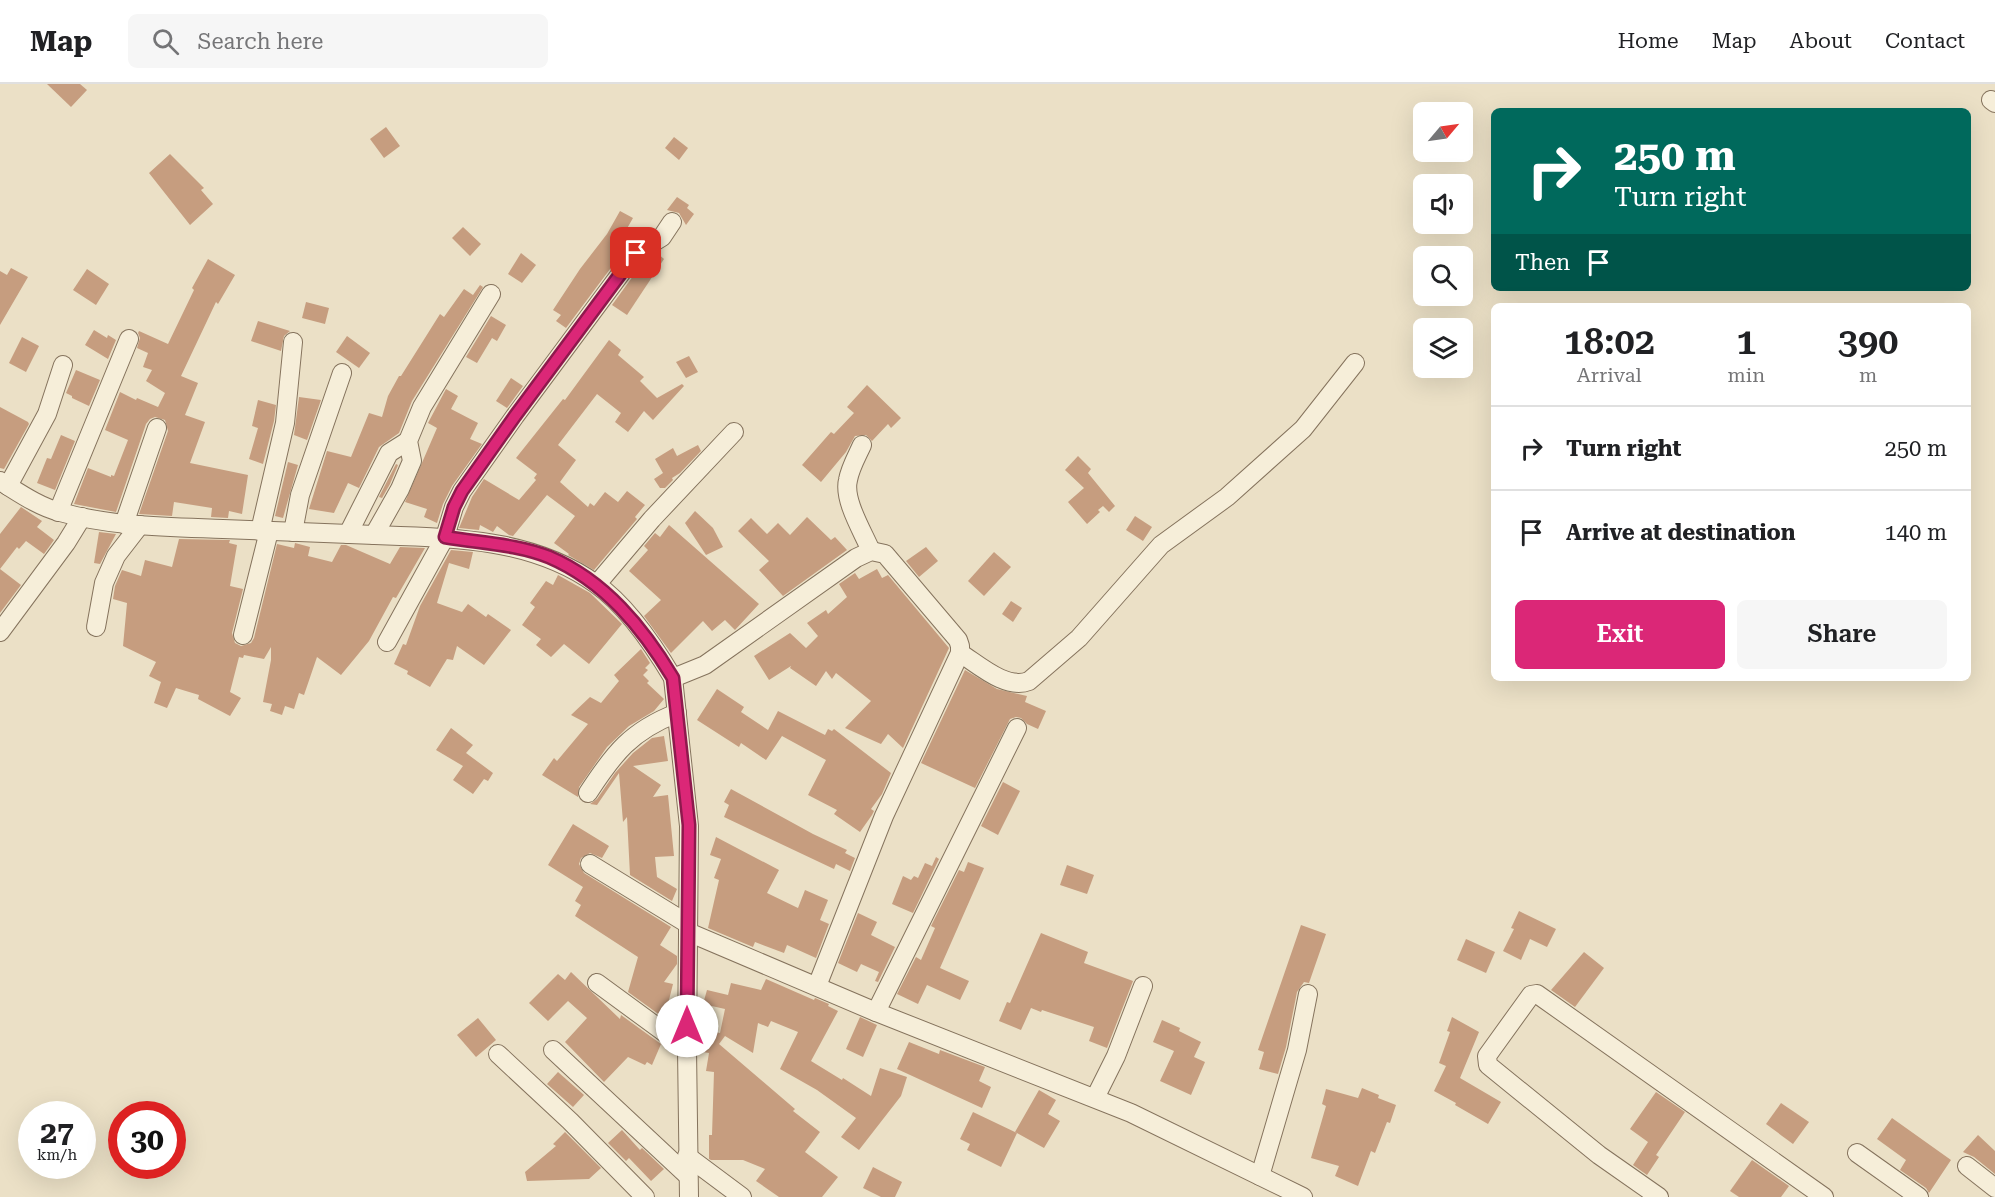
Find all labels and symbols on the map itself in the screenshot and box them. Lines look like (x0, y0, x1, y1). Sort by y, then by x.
north arrow (1413, 102, 1473, 162)
pin (610, 227, 661, 278)
position arrow (655, 994, 719, 1058)
speed limit sign: 30 (108, 1101, 186, 1179)

